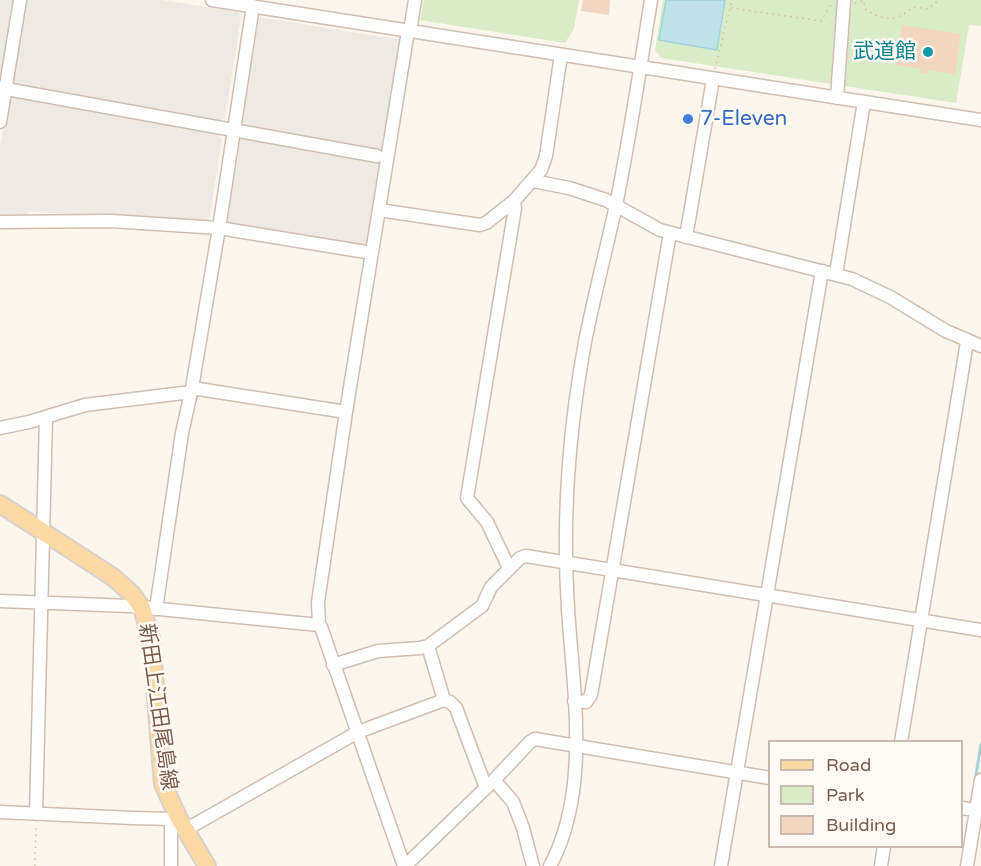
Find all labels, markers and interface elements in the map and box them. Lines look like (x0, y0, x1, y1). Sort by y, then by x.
place label: 武道館 (853, 39, 916, 65)
marker: 武道館 (921, 45, 935, 59)
place label: 7-Eleven (700, 106, 787, 132)
marker: 7-Eleven (681, 112, 695, 126)
street label: 新田上江田尾島線 (133, 622, 181, 792)
legend (768, 740, 963, 848)
text: Road (826, 754, 871, 776)
text: Park (826, 784, 864, 806)
text: Building (826, 814, 896, 836)

